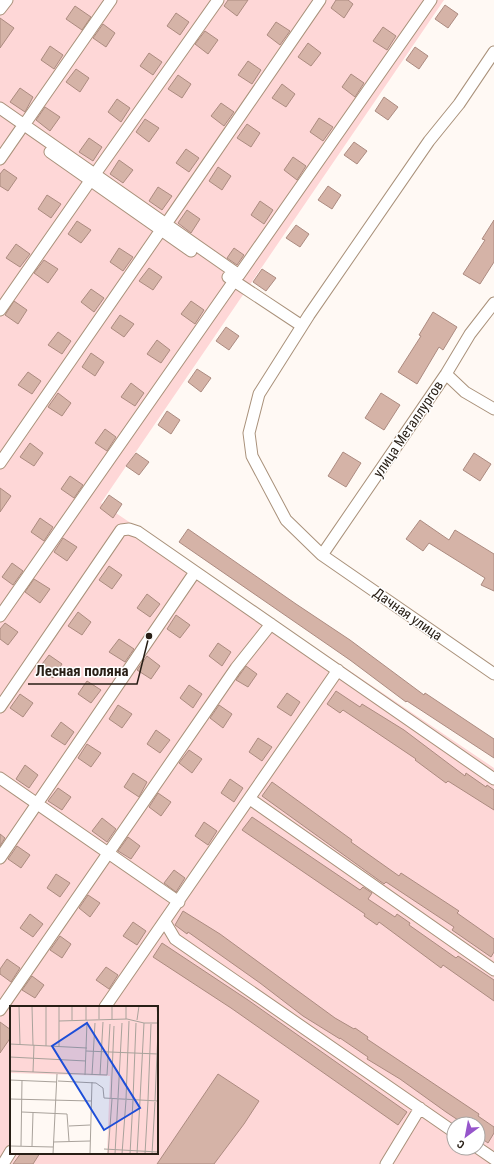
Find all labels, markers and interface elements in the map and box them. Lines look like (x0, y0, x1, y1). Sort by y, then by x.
street label: улица Металлургов (370, 378, 446, 480)
street label: Дачная улица (371, 584, 445, 644)
callout: Лесная поляна (28, 657, 137, 684)
text: Лесная поляна (35, 662, 129, 680)
inset map (10, 1006, 158, 1154)
north arrow (446, 1116, 486, 1156)
text: С (455, 1137, 467, 1151)

